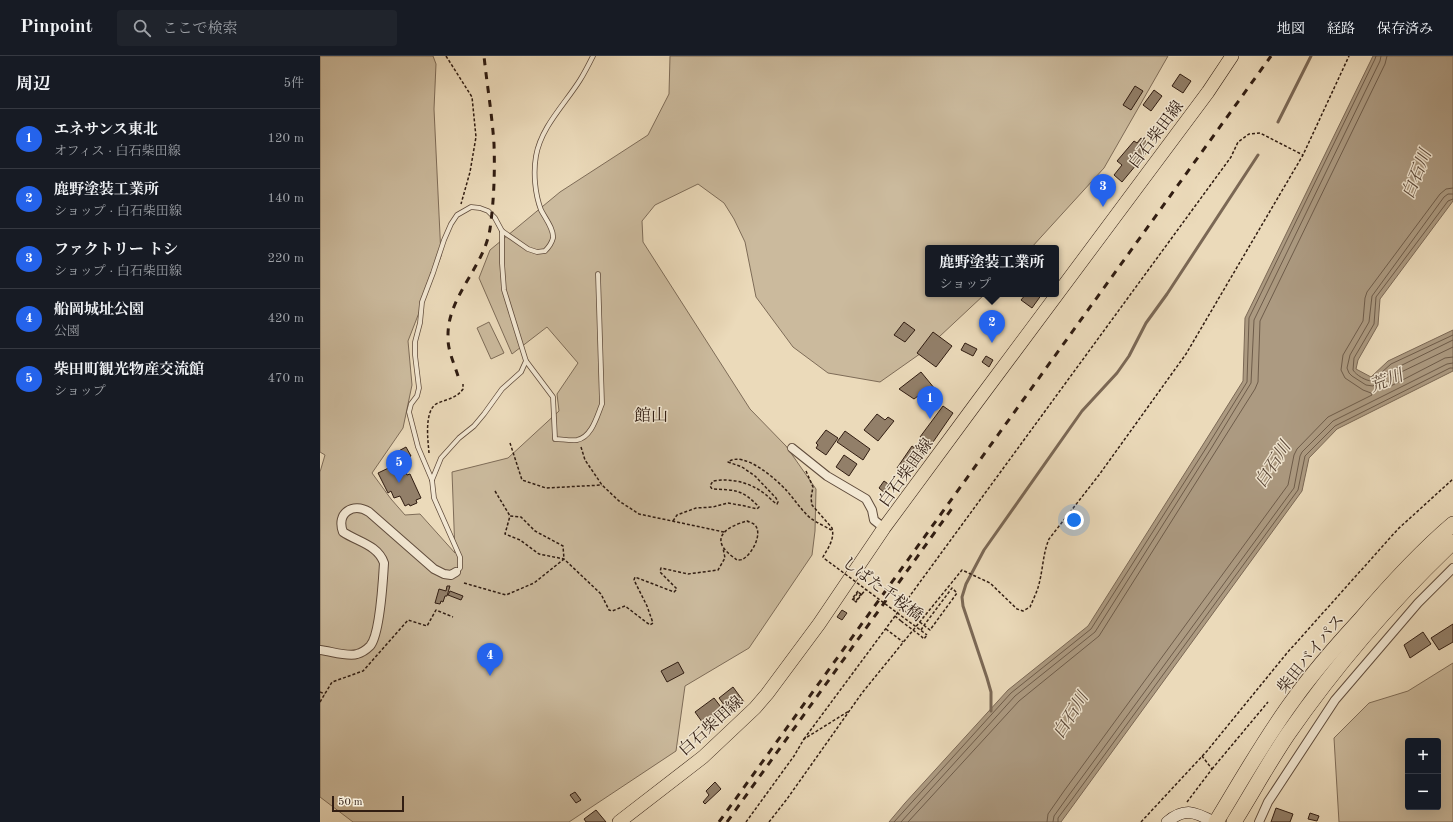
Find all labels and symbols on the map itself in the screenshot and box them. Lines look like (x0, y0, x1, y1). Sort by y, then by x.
street label: 白石柴田線 (1125, 97, 1187, 172)
water label: 白石川 (1398, 145, 1436, 201)
pin: 3 (1090, 174, 1116, 207)
pin: 2 (979, 310, 1005, 343)
water label: 荒川 (1367, 365, 1407, 395)
pin: 1 (917, 386, 943, 419)
district label: 館山 (634, 406, 668, 425)
street label: 白石柴田線 (875, 435, 937, 510)
water label: 白石川 (1251, 436, 1295, 491)
pin: 5 (386, 450, 412, 483)
your location (1064, 510, 1084, 530)
street label: しばた千桜橋 (839, 553, 926, 625)
street label: 柴田バイパス (1274, 611, 1348, 696)
pin: 4 (477, 643, 503, 676)
water label: 白石川 (1049, 687, 1093, 742)
street label: 白石柴田線 (675, 692, 746, 759)
scale bar (332, 794, 404, 813)

